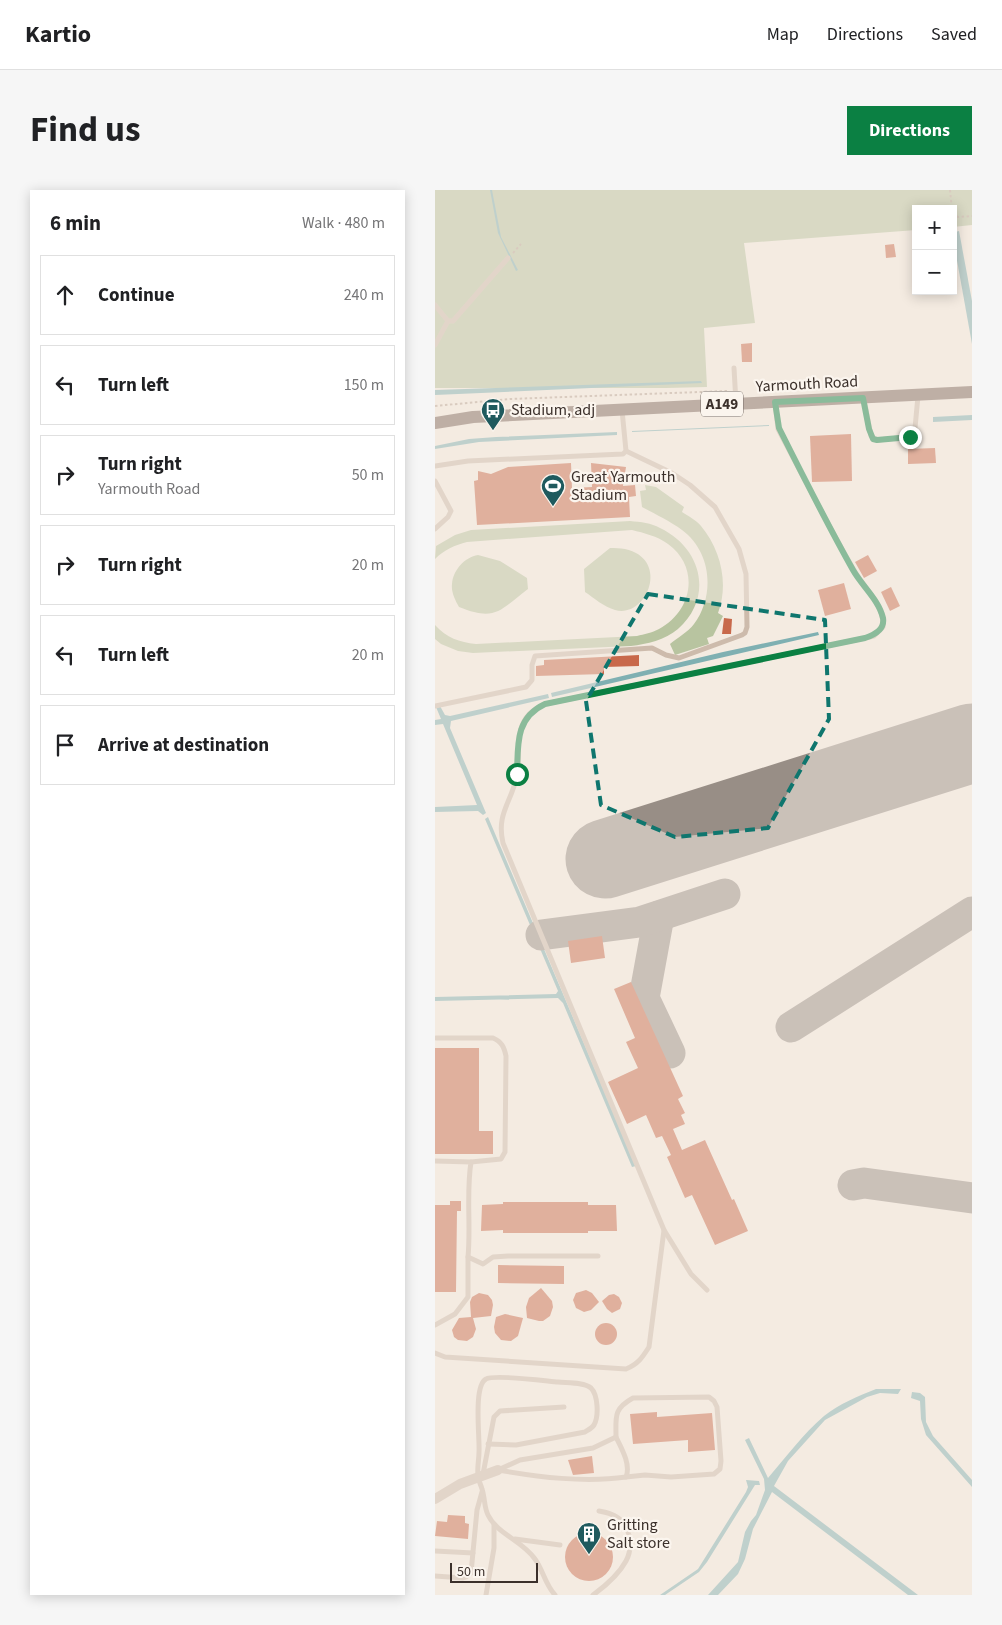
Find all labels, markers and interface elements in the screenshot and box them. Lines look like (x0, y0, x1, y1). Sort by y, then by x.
text: Kartio (25, 17, 91, 52)
text: Map (767, 22, 799, 47)
text: Directions (827, 22, 903, 47)
text: Saved (931, 22, 977, 47)
text: Find us (30, 105, 140, 155)
button: Directions (847, 106, 972, 155)
map controls (912, 205, 957, 295)
button: + (912, 205, 957, 250)
text: 6 min (50, 208, 101, 238)
text: Walk · 480 m (302, 212, 385, 234)
button: − (912, 250, 957, 295)
icon: ahead (51, 281, 79, 309)
text: Continue (98, 282, 175, 309)
text: 240 m (344, 284, 384, 306)
street label: Yarmouth Road (754, 370, 859, 398)
icon: left (51, 371, 79, 399)
text: Turn left (98, 372, 169, 399)
text: 150 m (344, 374, 384, 396)
road number: A149 (701, 392, 743, 416)
bus stop icon: Stadium, adj (480, 397, 506, 431)
place label: Stadium, adj (511, 399, 595, 421)
route end (899, 426, 922, 449)
text: Turn right (98, 451, 182, 478)
icon: right (51, 461, 79, 489)
text: 50 m (352, 464, 384, 486)
place label: Great Yarmouth Stadium (571, 466, 675, 506)
sports icon: Great Yarmouth Stadium (540, 473, 566, 507)
text: Yarmouth Road (98, 478, 200, 500)
icon: right (51, 551, 79, 579)
text: Turn right (98, 552, 182, 579)
text: 20 m (352, 554, 384, 576)
icon: left (51, 641, 79, 669)
text: Turn left (98, 642, 169, 669)
text: 20 m (352, 644, 384, 666)
icon: arrive (51, 731, 79, 759)
text: Arrive at destination (98, 732, 269, 759)
route start (506, 763, 529, 786)
place label: Gritting Salt store (607, 1514, 670, 1554)
building icon: Gritting Salt store (576, 1521, 602, 1555)
scale bar (450, 1560, 537, 1583)
text: 50 m (457, 1562, 485, 1582)

